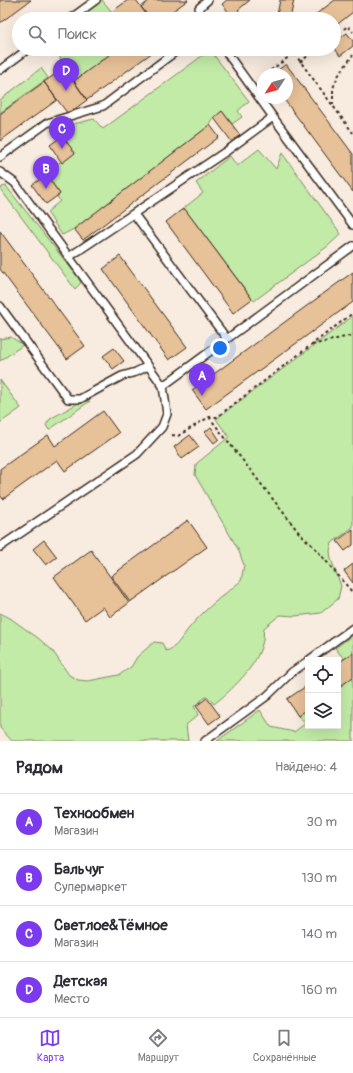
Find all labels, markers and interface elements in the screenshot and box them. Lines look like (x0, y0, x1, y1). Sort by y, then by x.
search box (12, 12, 341, 56)
icon: search (26, 23, 48, 45)
text: Поиск (58, 25, 97, 44)
pin: D (53, 58, 79, 91)
north arrow (257, 68, 293, 104)
pin: C (49, 116, 75, 149)
pin: B (33, 156, 59, 189)
your location (210, 338, 230, 358)
pin: A (189, 363, 215, 396)
map controls (305, 657, 341, 729)
button: locate (305, 657, 341, 693)
button: layers (305, 693, 341, 729)
text: Рядом (16, 757, 63, 778)
text: Найдено: 4 (275, 759, 337, 775)
text: Технообмен (54, 804, 134, 823)
text: A (25, 814, 33, 830)
text: 30 m (307, 814, 337, 830)
text: Магазин (54, 823, 98, 839)
text: Бальчуг (54, 860, 104, 879)
text: B (25, 870, 33, 886)
text: 130 m (301, 870, 337, 886)
text: Супермаркет (54, 879, 127, 895)
text: Светлое&Тёмное (54, 916, 168, 935)
text: C (25, 926, 33, 942)
text: 140 m (301, 926, 337, 942)
text: Магазин (54, 935, 98, 951)
text: Детская (54, 972, 107, 991)
text: D (25, 982, 33, 998)
text: 160 m (301, 982, 337, 998)
text: Место (54, 991, 90, 1007)
tab: Карта (37, 1027, 64, 1064)
tab: Маршрут (138, 1027, 179, 1064)
tab: Сохранённые (253, 1027, 316, 1064)

